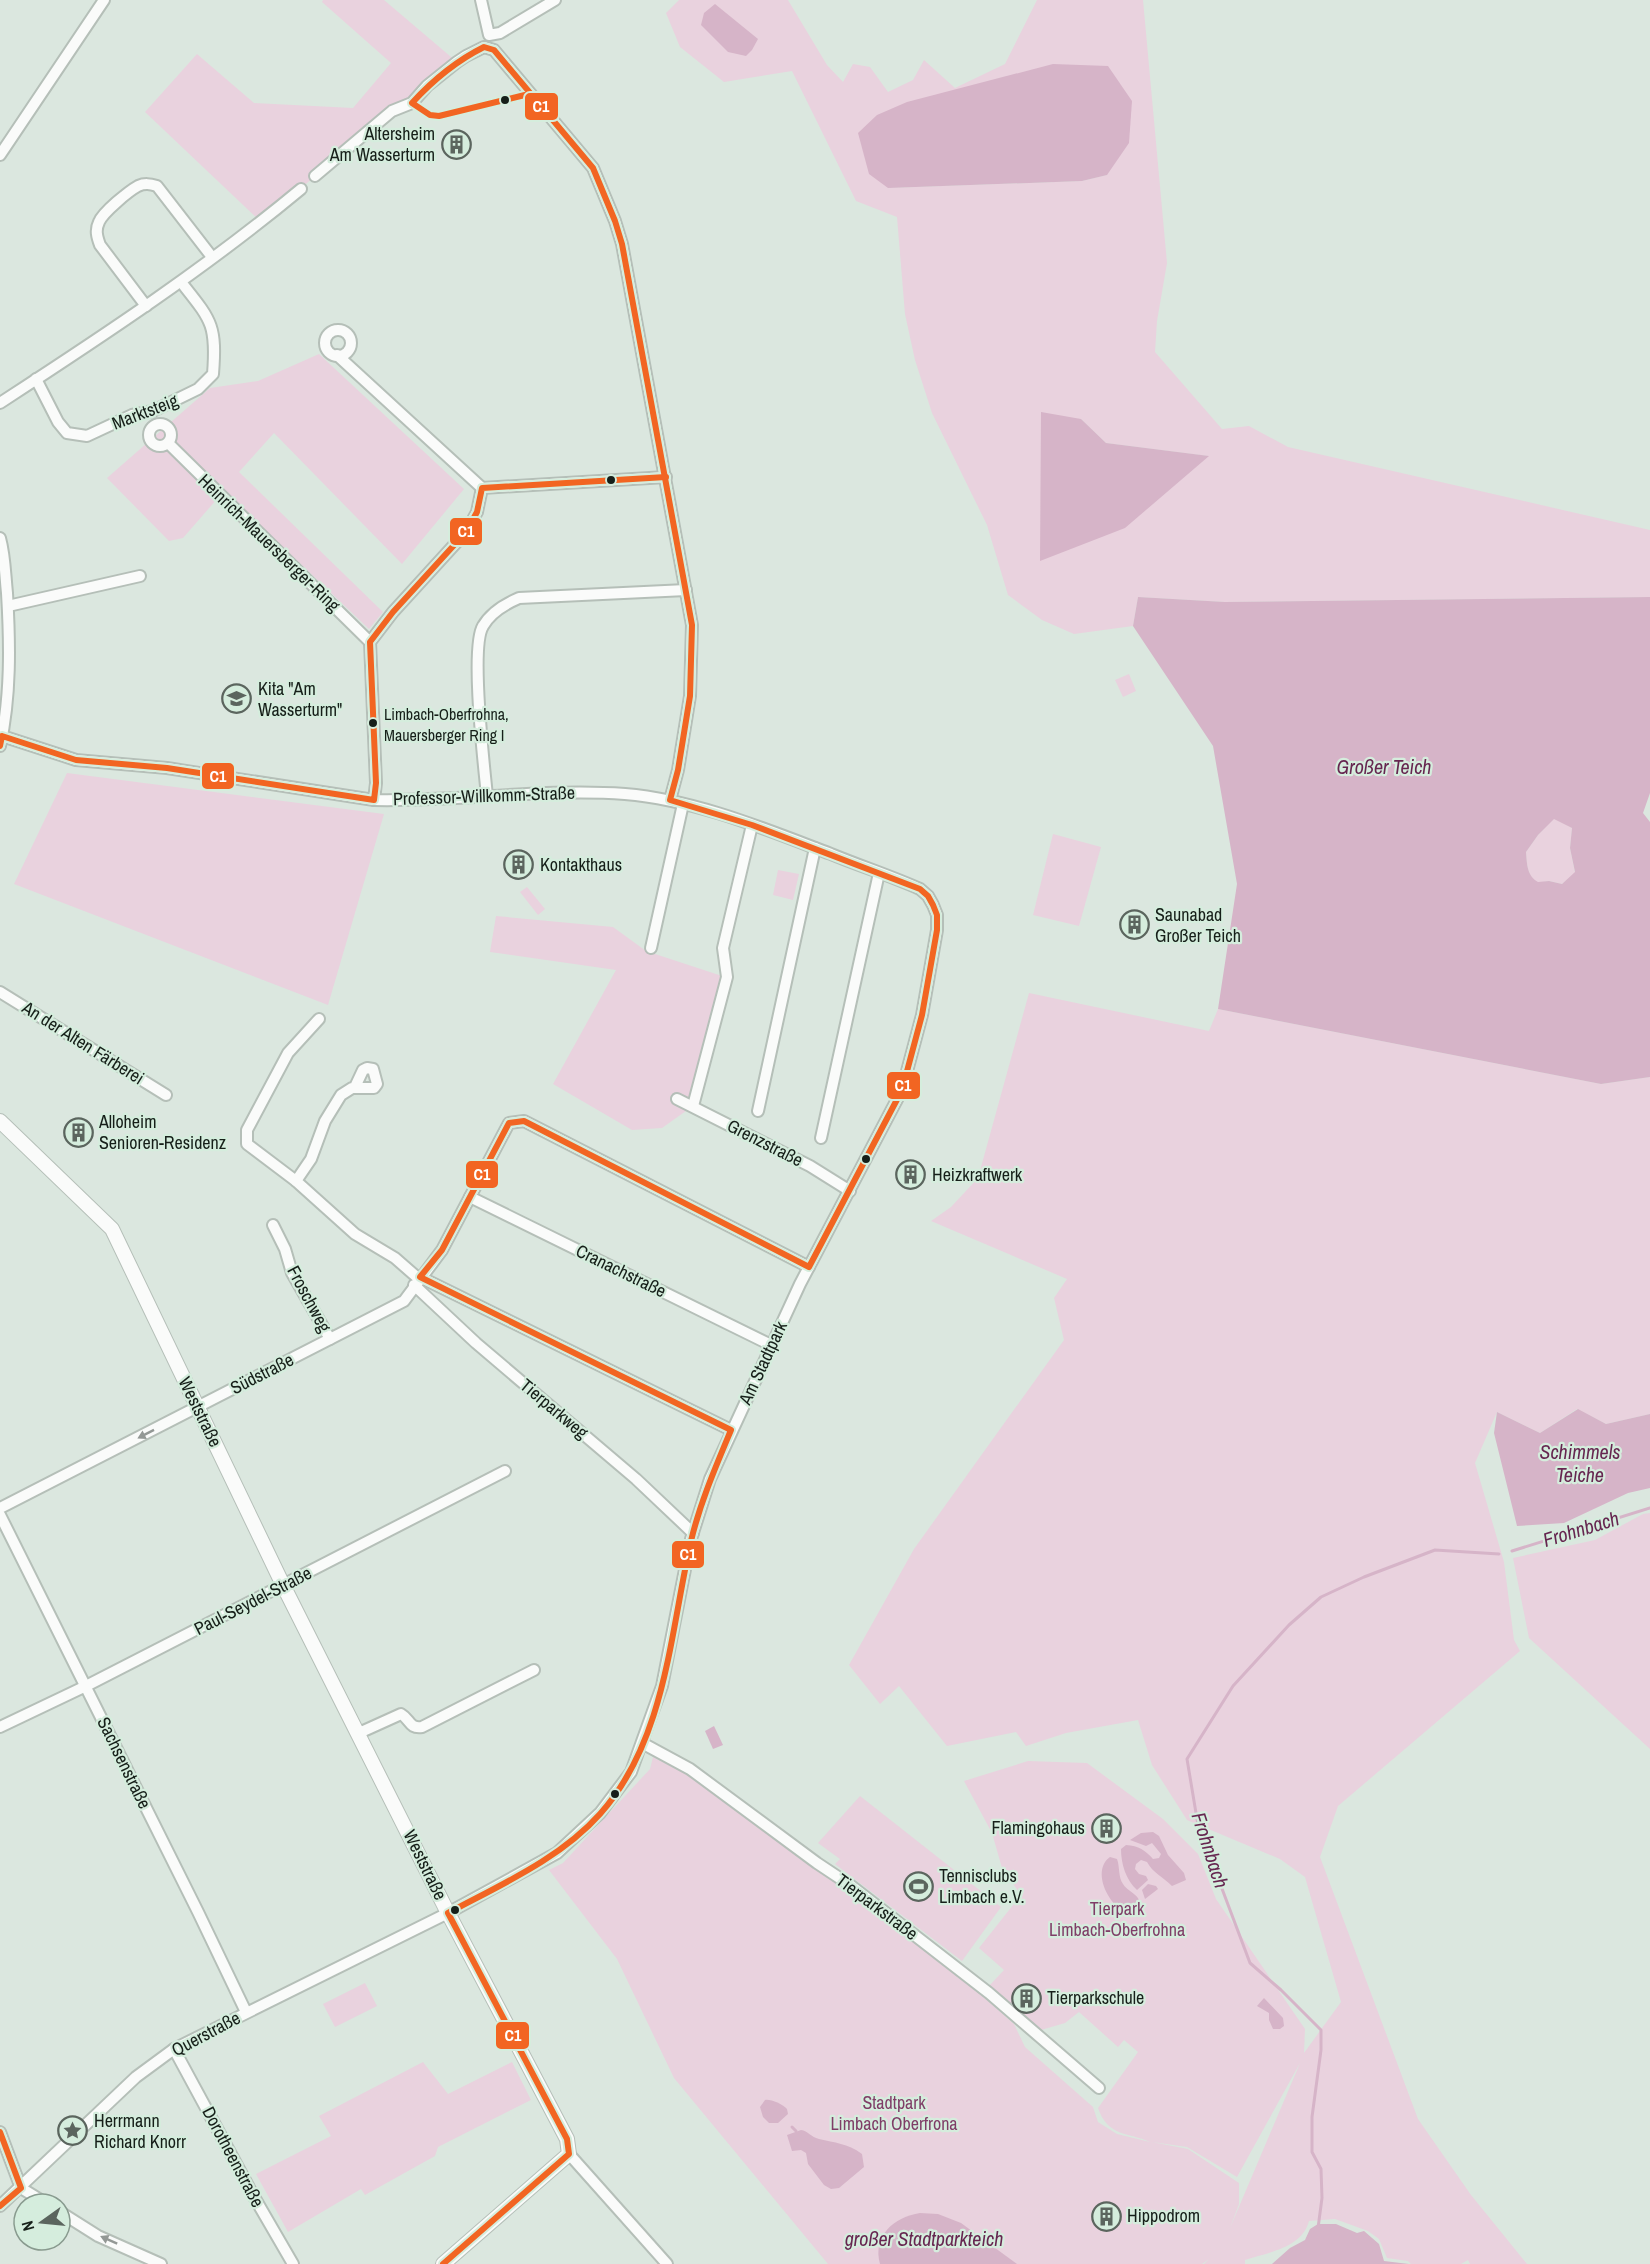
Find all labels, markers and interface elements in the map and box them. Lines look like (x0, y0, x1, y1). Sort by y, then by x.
line badge: C1 (524, 92, 559, 121)
unlabelled marker (499, 94, 511, 106)
text: C1 (533, 95, 550, 117)
place label: Altersheim Am Wasserturm (329, 121, 435, 167)
building icon: Altersheim Am Wasserturm (440, 128, 472, 160)
street label: Marktsteig (108, 387, 182, 436)
street label: Heinrich-Mauersberger-Ring (193, 468, 346, 618)
unlabelled marker (605, 474, 617, 486)
line badge: C1 (449, 517, 483, 546)
text: C1 (458, 520, 475, 542)
place label: Kita "Am Wasserturm" (258, 676, 342, 722)
school or university icon: Kita "Am Wasserturm" (221, 683, 253, 715)
place label: Limbach-Oberfrohna, Mauersberger Ring I (384, 703, 509, 746)
marker: Limbach-Oberfrohna, Mauersberger Ring I (367, 717, 379, 729)
water label: Großer Teich (1337, 753, 1431, 780)
line badge: C1 (201, 762, 235, 790)
text: C1 (210, 765, 227, 787)
street label: Professor-Willkomm-Straße (393, 780, 575, 811)
building icon: Kontakthaus (503, 849, 535, 881)
place label: Kontakthaus (540, 852, 622, 877)
place label: Saunabad Großer Teich (1155, 902, 1241, 948)
building icon: Saunabad Großer Teich (1118, 909, 1150, 941)
street label: An der Alten Färberei (17, 994, 149, 1090)
line badge: C1 (886, 1071, 921, 1100)
text: C1 (895, 1074, 912, 1096)
place label: Alloheim Senioren-Residenz (98, 1109, 226, 1155)
street label: Grenzstraße (723, 1113, 807, 1172)
building icon: Alloheim Senioren-Residenz (62, 1116, 94, 1148)
unlabelled marker (860, 1153, 872, 1165)
building icon: Heizkraftwerk (895, 1159, 927, 1191)
line badge: C1 (465, 1160, 499, 1189)
place label: Heizkraftwerk (932, 1162, 1023, 1187)
text: C1 (474, 1163, 491, 1185)
street label: Cranachstraße (572, 1238, 671, 1303)
street label: Froschweg (281, 1261, 338, 1337)
street label: Am Stadtpark (732, 1316, 793, 1410)
street label: Südstraße (226, 1347, 298, 1400)
street label: Weststraße (173, 1372, 228, 1451)
street label: Tierparkweg (515, 1373, 594, 1445)
one-way arrow (137, 1429, 154, 1438)
water label: Schimmels Teiche (1539, 1438, 1621, 1488)
water label: Frohnbach (1539, 1504, 1622, 1553)
line badge: C1 (671, 1540, 705, 1569)
text: C1 (680, 1543, 697, 1565)
street label: Paul-Seydel-Straße (190, 1560, 316, 1641)
street label: Sachsenstraße (91, 1713, 157, 1813)
unlabelled marker (609, 1788, 621, 1800)
water label: Frohnbach (1186, 1808, 1235, 1891)
building icon: Flamingohaus (1090, 1812, 1122, 1844)
place label: Flamingohaus (991, 1815, 1085, 1840)
street label: Weststraße (398, 1825, 453, 1904)
place label: Tennisclubs Limbach e.V. (939, 1863, 1025, 1909)
street label: Tierparkstraße (831, 1868, 923, 1946)
sports icon: Tennisclubs Limbach e.V. (902, 1870, 934, 1902)
park label: Tierpark Limbach-Oberfrohna (1049, 1896, 1185, 1942)
unlabelled marker (449, 1904, 461, 1916)
building icon: Tierparkschule (1010, 1982, 1042, 2014)
place label: Tierparkschule (1047, 1985, 1144, 2010)
street label: Querstraße (167, 2005, 245, 2062)
line badge: C1 (495, 2021, 530, 2050)
text: C1 (505, 2024, 522, 2046)
park label: Stadtpark Limbach Oberfrona (830, 2090, 958, 2136)
street label: Dorotheenstraße (196, 2102, 270, 2212)
place label: Herrmann Richard Knorr (94, 2108, 186, 2154)
place icon: Herrmann Richard Knorr (57, 2115, 89, 2147)
north arrow (12, 2192, 72, 2252)
building icon: Hippodrom (1090, 2200, 1122, 2232)
place label: Hippodrom (1127, 2203, 1200, 2228)
text: N (16, 2218, 39, 2233)
water label: großer Stadtparkteich (845, 2225, 1003, 2252)
one-way arrow (101, 2236, 118, 2245)

